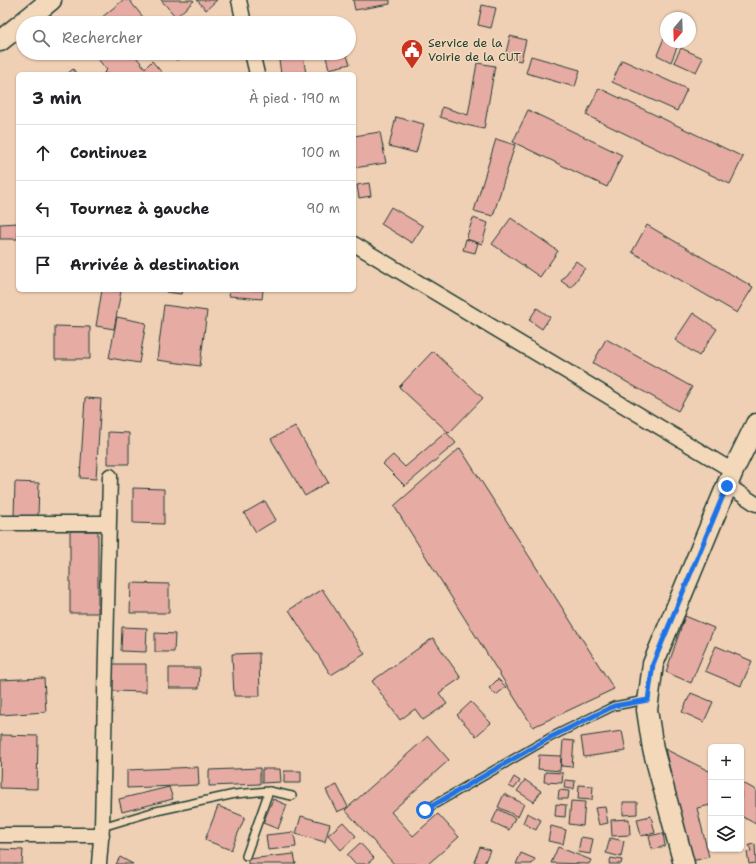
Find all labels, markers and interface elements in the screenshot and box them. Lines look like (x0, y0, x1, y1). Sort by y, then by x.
north arrow (660, 12, 696, 48)
search box (16, 16, 356, 60)
icon: search (30, 27, 52, 49)
text: Rechercher (62, 28, 143, 48)
place label: Service de la Voirie de la CUT (428, 35, 522, 65)
public building icon: Service de la Voirie de la CUT (399, 37, 425, 70)
text: 3 min (32, 87, 82, 109)
text: À pied · 190 m (249, 90, 340, 107)
icon: ahead (32, 142, 54, 164)
text: Continuez (70, 143, 147, 163)
text: 100 m (301, 144, 340, 161)
icon: left (32, 198, 54, 220)
text: Tournez à gauche (70, 199, 210, 219)
text: 90 m (306, 200, 340, 217)
icon: arrive (32, 254, 54, 276)
text: Arrivée à destination (70, 255, 239, 275)
route end (718, 477, 736, 495)
map controls (708, 744, 744, 852)
button: + (708, 744, 744, 780)
button: − (708, 780, 744, 816)
route start (416, 801, 434, 819)
button: layers (708, 816, 744, 852)

